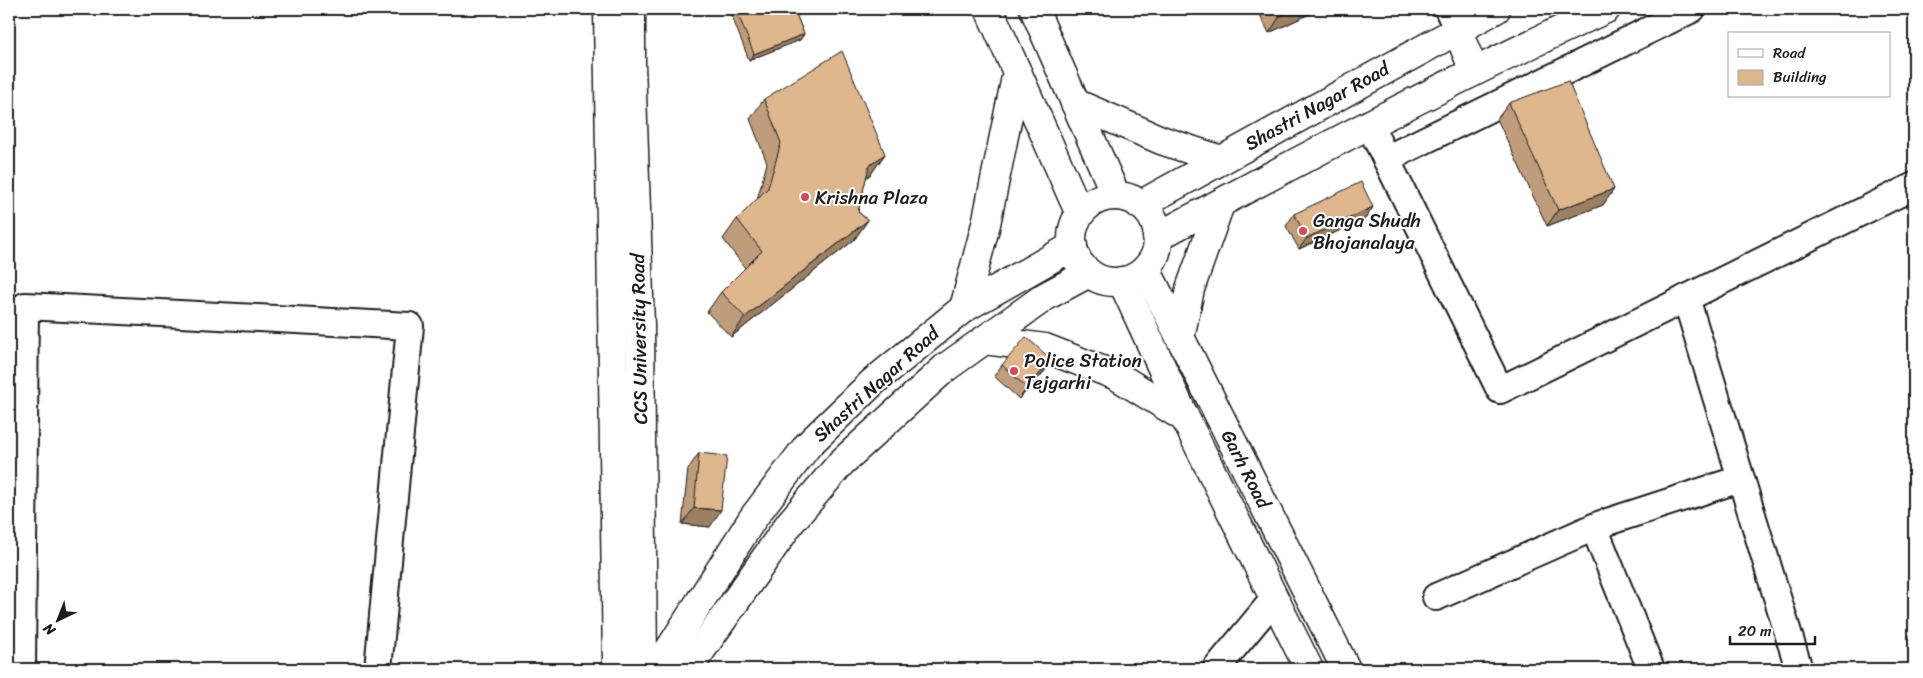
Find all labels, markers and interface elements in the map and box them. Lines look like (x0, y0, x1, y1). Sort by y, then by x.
legend (1728, 32, 1890, 98)
text: Road (1773, 40, 1806, 66)
street label: Shastri Nagar Road (1239, 52, 1397, 159)
text: Building (1773, 64, 1827, 90)
place label: Krishna Plaza (815, 181, 929, 214)
marker: Krishna Plaza (799, 191, 811, 203)
place label: Ganga Shudh Bhojanalaya (1313, 204, 1421, 259)
marker: Ganga Shudh Bhojanalaya (1297, 225, 1309, 237)
street label: CCS University Road (621, 251, 657, 425)
street label: Shastri Nagar Road (805, 317, 948, 450)
place label: Police Station Tejgarhi (1024, 344, 1142, 399)
marker: Police Station Tejgarhi (1008, 365, 1020, 377)
street label: Garh Road (1212, 424, 1281, 516)
north arrow (32, 596, 82, 646)
scale bar (1730, 613, 1816, 645)
text: N (37, 616, 62, 642)
text: 20 m (1738, 618, 1772, 644)

